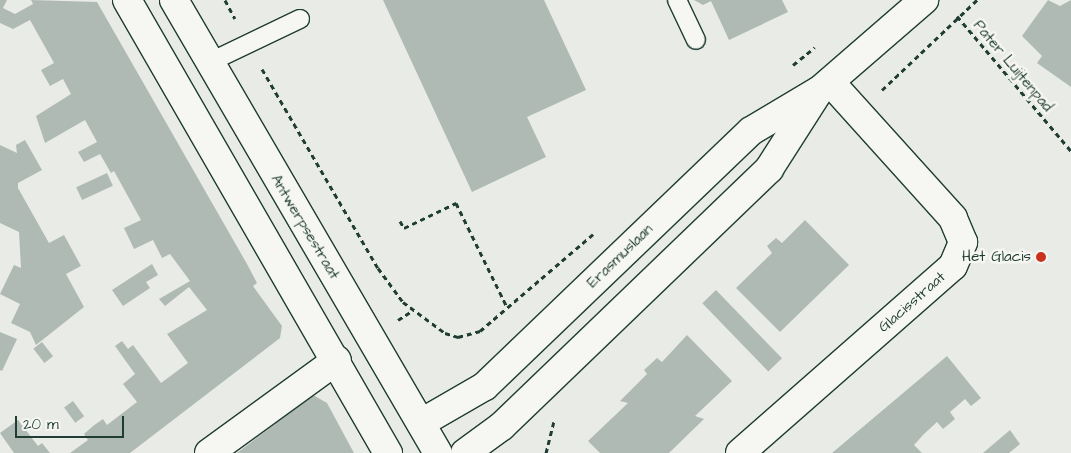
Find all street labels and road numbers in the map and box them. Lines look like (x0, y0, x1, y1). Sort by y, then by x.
street label: Pater Luijtenpad (969, 17, 1057, 115)
street label: Antwerpsestraat (267, 171, 343, 283)
street label: Erasmuslaan (583, 220, 657, 292)
street label: Glacisstraat (875, 268, 949, 336)

